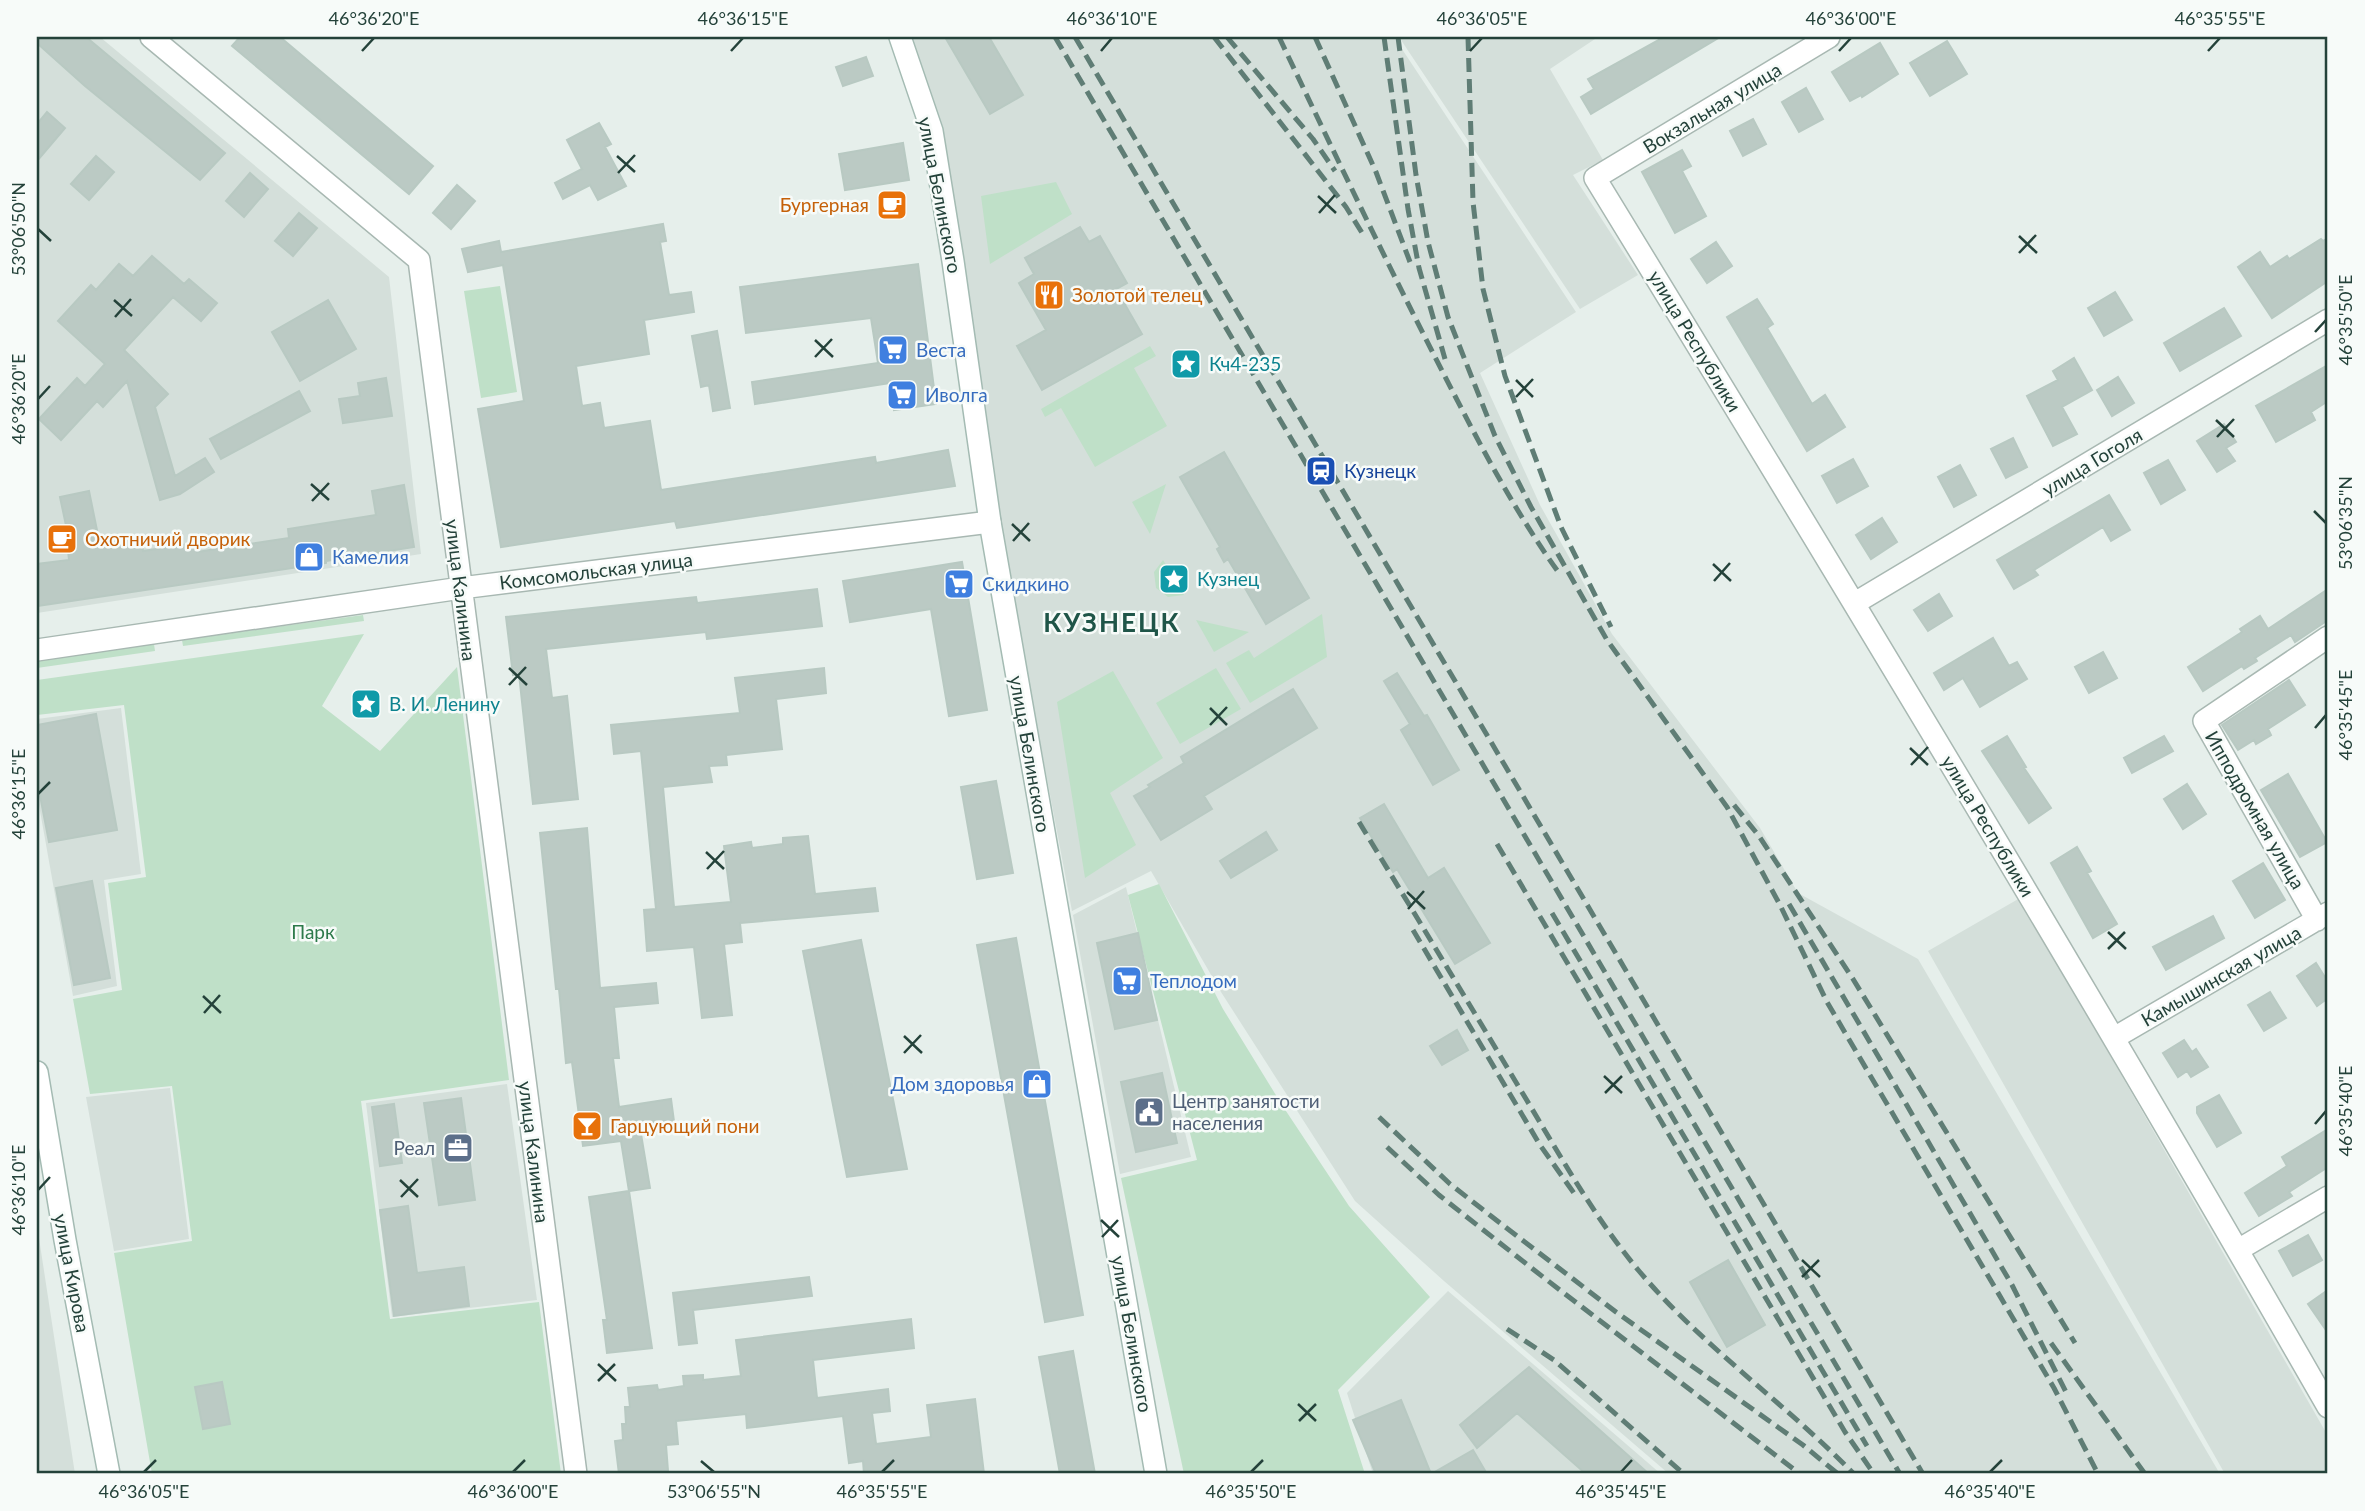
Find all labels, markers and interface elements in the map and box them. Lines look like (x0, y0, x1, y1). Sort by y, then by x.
text: 46°36'20"E (329, 7, 419, 29)
text: 46°36'15"E (698, 7, 788, 29)
text: 46°36'10"E (1067, 7, 1157, 29)
text: 46°36'05"E (1437, 7, 1527, 29)
text: 46°36'00"E (1806, 7, 1896, 29)
text: 46°35'55"E (2175, 7, 2265, 29)
street label: Вокзальная улица (1638, 57, 1785, 158)
street label: улица Белинского (914, 115, 967, 275)
text: 53°06'50"N (7, 182, 29, 276)
cafe icon: Бургерная (875, 188, 909, 222)
place label: Бургерная (780, 193, 869, 216)
street label: улица Республики (1644, 266, 1747, 416)
text: 46°35'50"E (2334, 275, 2356, 365)
restaurant icon: Золотой телец (1032, 278, 1066, 312)
place label: Золотой телец (1072, 283, 1203, 306)
supermarket icon: Веста (876, 333, 910, 367)
place label: Веста (916, 338, 966, 361)
place icon: Кч4-235 (1169, 347, 1203, 381)
place label: Кч4-235 (1209, 352, 1281, 375)
text: 46°36'20"E (7, 354, 29, 444)
supermarket icon: Иволга (885, 378, 919, 412)
place label: Иволга (925, 383, 988, 406)
street label: улица Гоголя (2037, 423, 2146, 500)
station icon: Кузнецк (1304, 454, 1338, 488)
place label: Кузнецк (1344, 459, 1416, 482)
text: 53°06'35"N (2334, 476, 2356, 570)
street label: улица Калинина (441, 518, 482, 662)
cafe icon: Охотничий дворик (45, 522, 79, 556)
place label: Охотничий дворик (85, 527, 251, 550)
shop icon: Камелия (292, 540, 326, 574)
place label: Камелия (332, 545, 409, 568)
street label: Комсомольская улица (498, 547, 694, 594)
place icon: Кузнец (1157, 562, 1191, 596)
supermarket icon: Скидкино (942, 567, 976, 601)
place label: Кузнец (1197, 567, 1260, 590)
place label: Скидкино (982, 572, 1069, 595)
district label: КУЗНЕЦК (1043, 606, 1181, 638)
text: 46°35'45"E (2334, 670, 2356, 760)
street label: улица Белинского (1005, 674, 1056, 834)
place icon: В. И. Ленину (349, 687, 383, 721)
place label: В. И. Ленину (389, 692, 500, 715)
street label: Ипподромная улица (2201, 726, 2310, 893)
text: 46°36'15"E (7, 749, 29, 839)
street label: улица Республики (1937, 751, 2040, 901)
park label: Парк (291, 920, 335, 943)
street label: Камышинская улица (2137, 920, 2305, 1031)
supermarket icon: Теплодом (1110, 964, 1144, 998)
place label: Теплодом (1150, 969, 1237, 992)
text: 46°35'40"E (2334, 1066, 2356, 1156)
shop icon: Дом здоровья (1020, 1067, 1054, 1101)
place label: Дом здоровья (891, 1072, 1014, 1095)
street label: улица Калинина (514, 1080, 555, 1224)
place label: Центр занятости населения (1172, 1089, 1320, 1134)
public building icon: Центр занятости населения (1132, 1095, 1166, 1129)
bar icon: Гарцующий пони (570, 1109, 604, 1143)
place label: Гарцующий пони (610, 1114, 759, 1137)
office icon: Реал (441, 1131, 475, 1165)
place label: Реал (394, 1136, 435, 1159)
text: 46°36'10"E (7, 1145, 29, 1235)
street label: улица Кирова (50, 1212, 95, 1334)
street label: улица Белинского (1107, 1254, 1158, 1414)
text: 46°36'05"E (99, 1480, 189, 1502)
text: 46°36'00"E (468, 1480, 558, 1502)
text: 53°06'55"N (667, 1480, 761, 1502)
text: 46°35'55"E (837, 1480, 927, 1502)
text: 46°35'50"E (1206, 1480, 1296, 1502)
text: 46°35'45"E (1576, 1480, 1666, 1502)
text: 46°35'40"E (1945, 1480, 2035, 1502)

